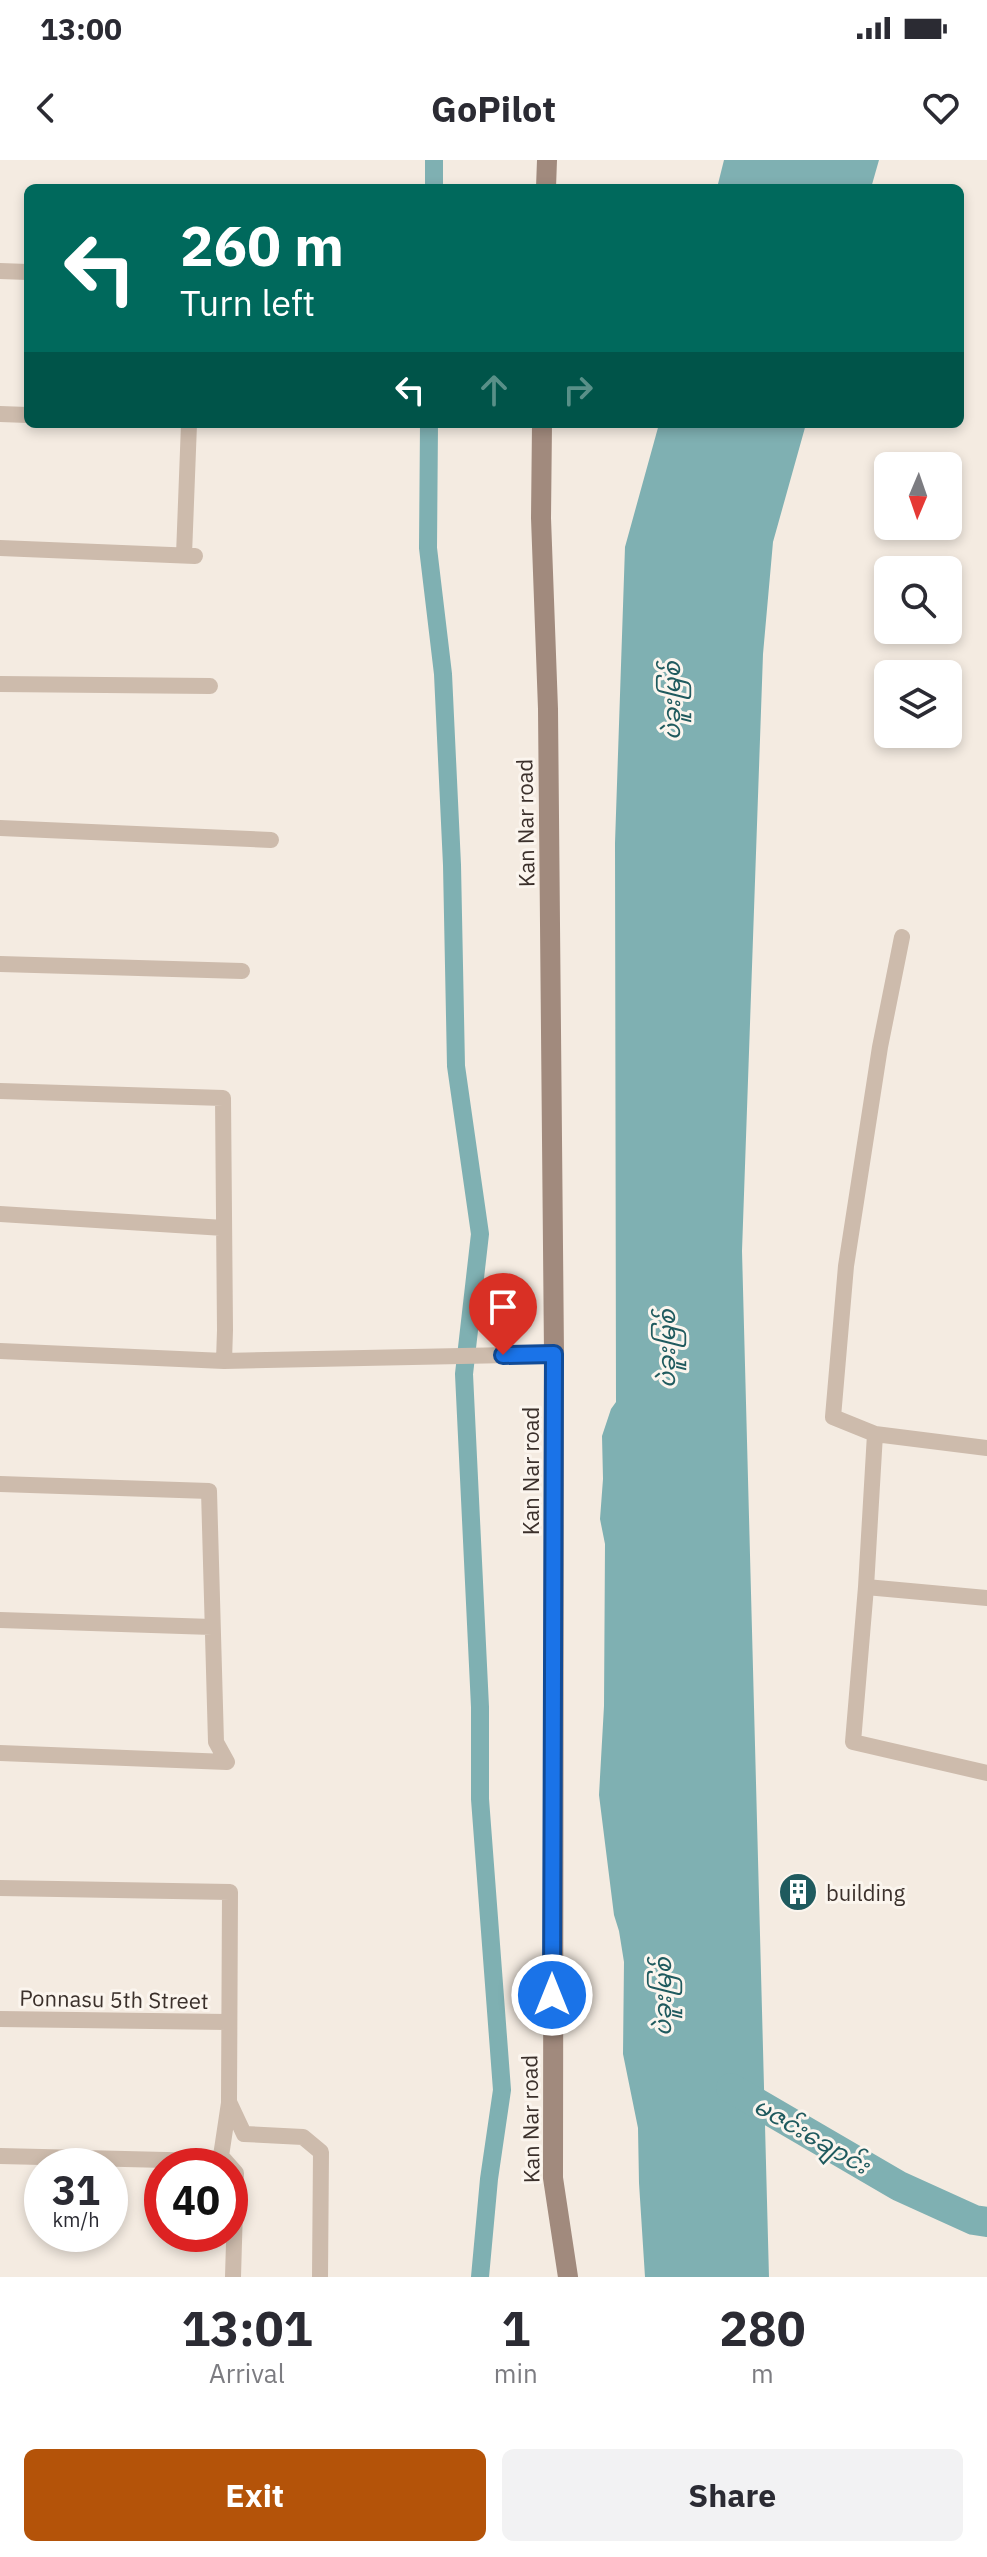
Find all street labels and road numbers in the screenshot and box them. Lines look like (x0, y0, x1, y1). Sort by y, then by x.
street label: Kan Nar road (509, 759, 541, 887)
street label: Kan Nar road (516, 1407, 545, 1535)
street label: Ponnasu 5th Street (19, 1983, 209, 2015)
street label: Kan Nar road (514, 2055, 546, 2183)

